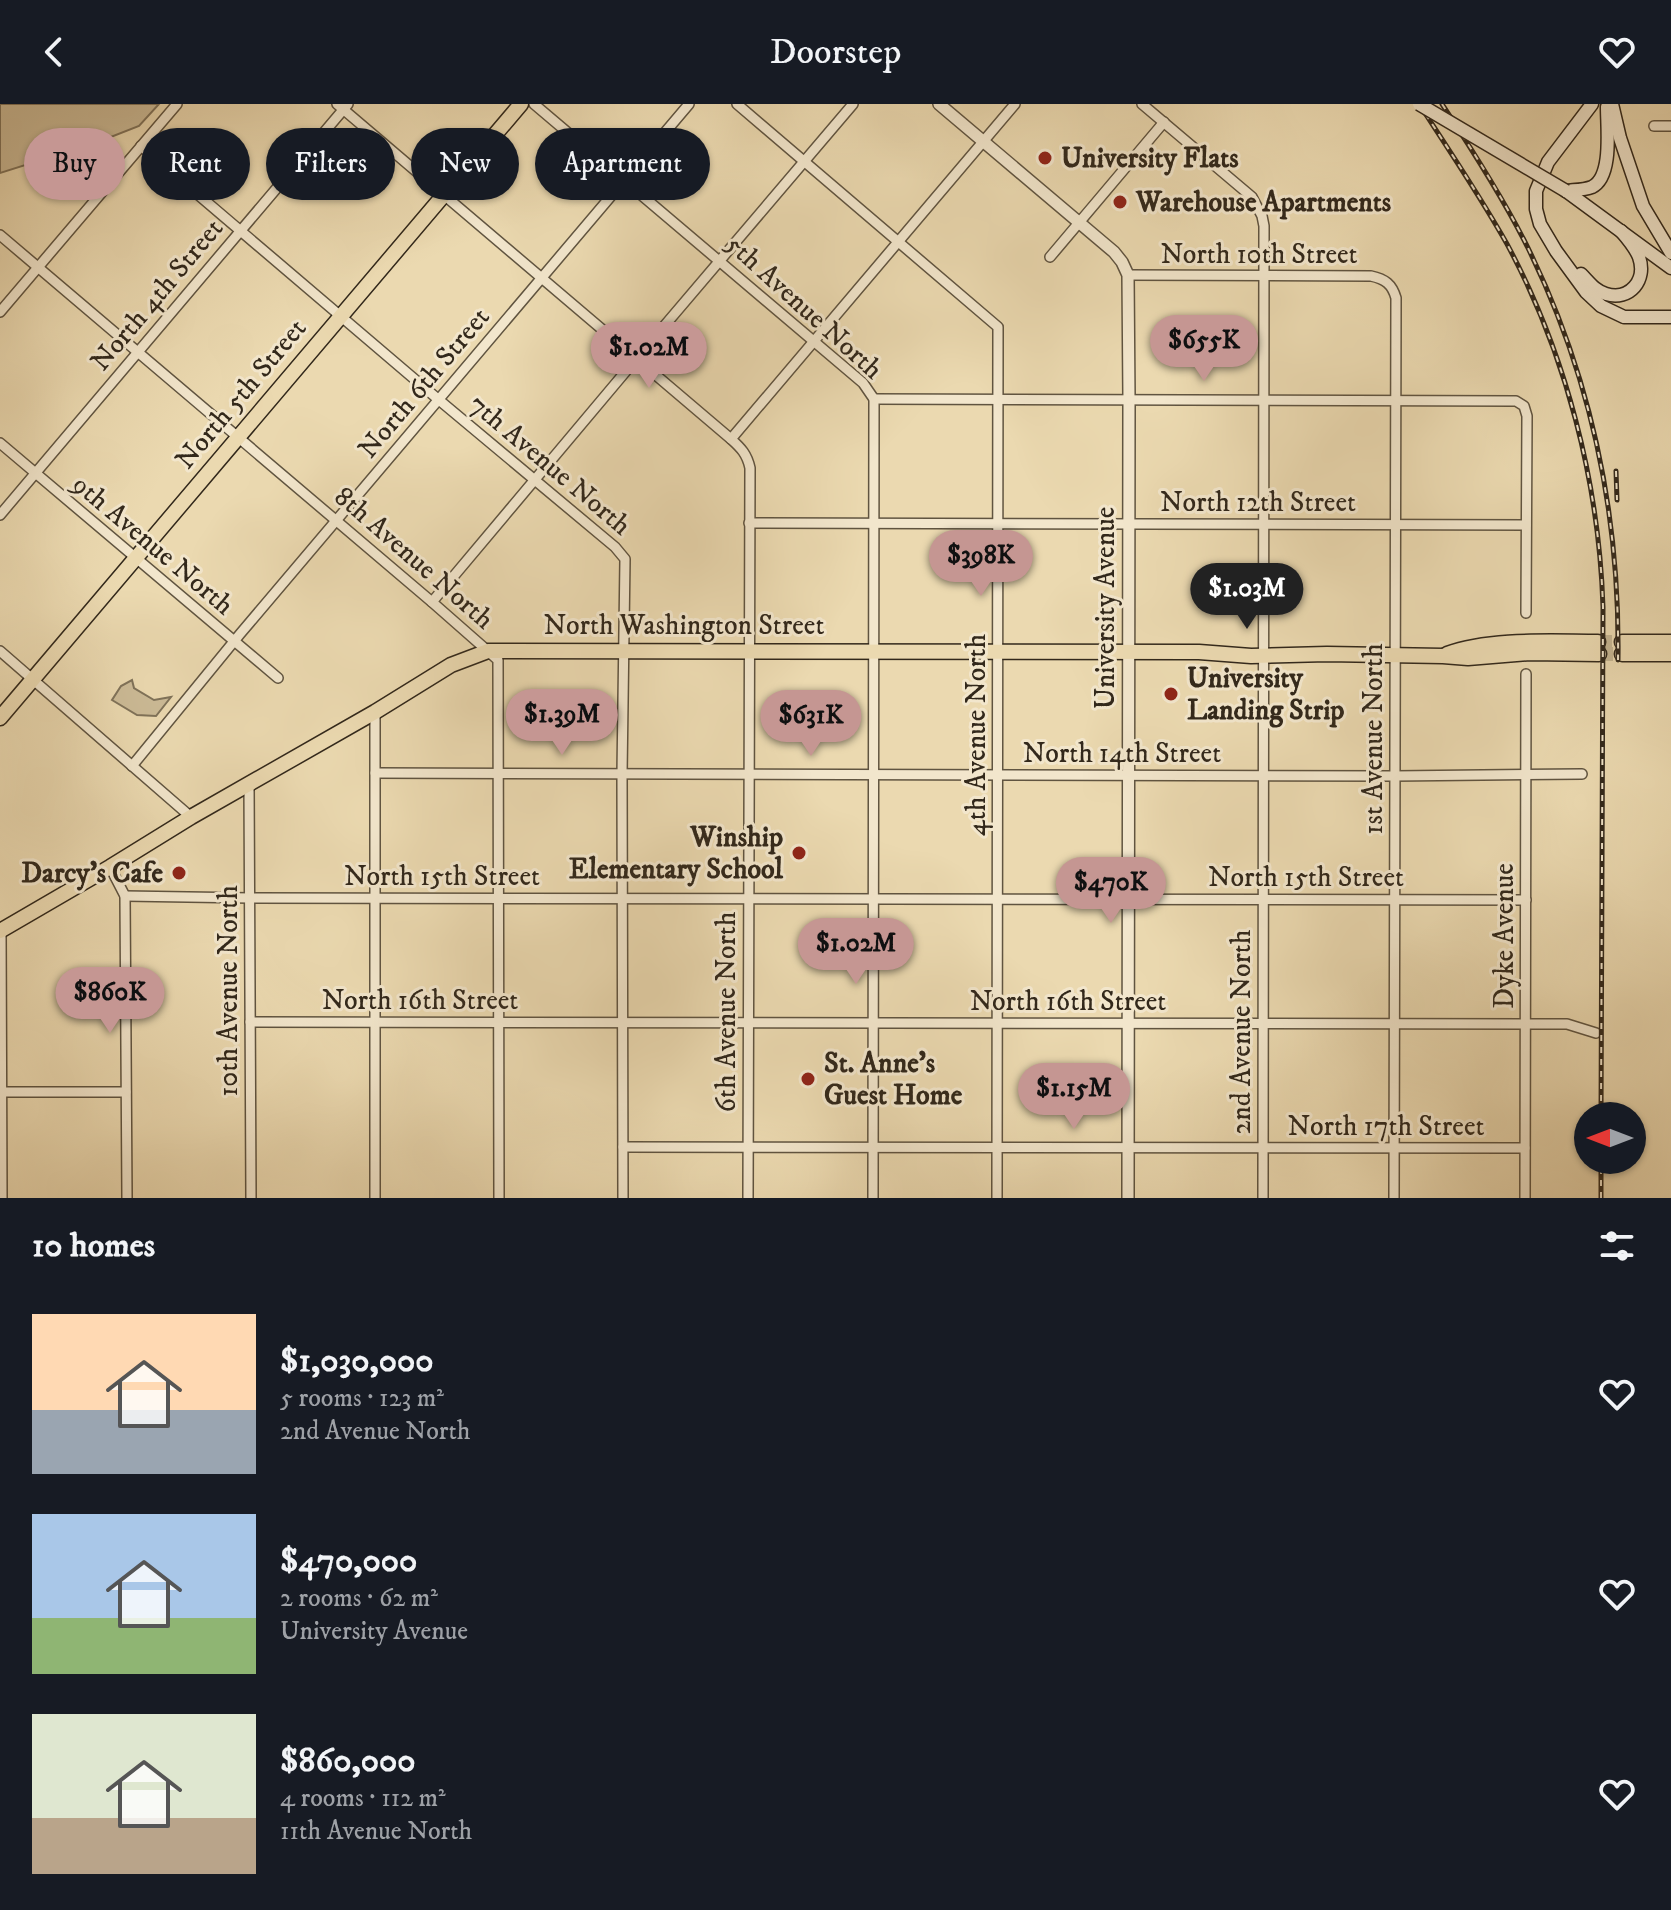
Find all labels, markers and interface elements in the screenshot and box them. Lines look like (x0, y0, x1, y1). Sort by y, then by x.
icon: back (32, 30, 76, 74)
text: Doorstep (770, 30, 901, 75)
icon: heart (1595, 30, 1639, 74)
chip: Buy (24, 128, 125, 200)
chip: Rent (141, 128, 250, 200)
chip: Filters (266, 128, 395, 200)
chip: New (411, 128, 519, 200)
chip: Apartment (535, 128, 710, 200)
place label: University Flats (1061, 141, 1239, 176)
marker: University Flats (1036, 149, 1054, 167)
place label: Warehouse Apartments (1135, 185, 1392, 220)
marker: Warehouse Apartments (1111, 193, 1129, 211)
street label: North 4th Street (83, 212, 231, 378)
street label: 5th Avenue North (718, 227, 890, 387)
street label: North 10th Street (1160, 237, 1358, 272)
street label: North 6th Street (351, 300, 497, 466)
street label: North 5th Street (168, 312, 314, 476)
pin: $655K (1148, 315, 1260, 383)
pin: $1.02M (584, 322, 714, 390)
text: $655K (1168, 324, 1240, 357)
text: $1.02M (609, 331, 689, 364)
street label: 7th Avenue North (462, 387, 639, 543)
street label: 9th Avenue North (63, 466, 241, 623)
street label: 8th Avenue North (327, 479, 501, 637)
street label: North 12th Street (1160, 485, 1356, 520)
street label: University Avenue (1088, 507, 1123, 709)
pin: $398K (925, 530, 1037, 598)
text: $398K (947, 539, 1015, 572)
pin: $1.03M (1182, 563, 1312, 631)
text: $1.03M (1208, 572, 1286, 605)
street label: North Washington Street (544, 608, 824, 643)
street label: 4th Avenue North (959, 633, 994, 836)
street label: 1st Avenue North (1356, 643, 1391, 835)
place label: University Landing Strip (1187, 661, 1344, 728)
marker: University Landing Strip (1162, 685, 1180, 703)
pin: $1.39M (497, 689, 627, 757)
pin: $631K (755, 690, 867, 758)
text: $1.39M (524, 698, 600, 731)
text: $631K (778, 699, 844, 732)
street label: North 14th Street (1023, 736, 1221, 771)
place label: Winship Elementary School (569, 820, 784, 887)
marker: Winship Elementary School (790, 844, 808, 862)
place label: Darcy’s Cafe (21, 856, 163, 891)
pin: $470K (1055, 857, 1167, 925)
street label: North 15th Street (344, 859, 540, 894)
street label: North 15th Street (1208, 860, 1404, 895)
street label: Dyke Avenue (1487, 863, 1522, 1009)
marker: Darcy’s Cafe (170, 864, 188, 882)
text: $470K (1074, 866, 1148, 899)
street label: 10th Avenue North (211, 885, 246, 1097)
street label: 6th Avenue North (709, 911, 744, 1112)
pin: $1.02M (791, 918, 921, 986)
text: $1.02M (816, 927, 896, 960)
street label: 2nd Avenue North (1224, 929, 1259, 1135)
pin: $860K (54, 967, 166, 1035)
text: $860K (74, 976, 147, 1009)
street label: North 16th Street (322, 983, 518, 1018)
street label: North 16th Street (970, 984, 1166, 1019)
place label: St. Anne's Guest Home (824, 1046, 963, 1113)
pin: $1.15M (1009, 1063, 1139, 1131)
marker: St. Anne's Guest Home (799, 1070, 817, 1088)
text: $1.15M (1036, 1072, 1112, 1105)
north arrow (1574, 1102, 1646, 1174)
map controls (1574, 1102, 1646, 1174)
street label: North 17th Street (1288, 1109, 1484, 1144)
icon: filters (1595, 1224, 1639, 1268)
text: 10 homes (32, 1225, 155, 1267)
text: $1,030,000 (280, 1340, 434, 1382)
icon: home (96, 1346, 192, 1442)
icon: heart (1595, 1372, 1639, 1416)
text: 5 rooms · 123 m² (280, 1382, 444, 1415)
text: 2nd Avenue North (280, 1415, 470, 1448)
text: $470,000 (280, 1540, 417, 1582)
icon: home (96, 1546, 192, 1642)
icon: heart (1595, 1572, 1639, 1616)
text: 2 rooms · 62 m² (280, 1582, 438, 1615)
text: University Avenue (280, 1615, 468, 1648)
text: $860,000 (280, 1740, 416, 1782)
icon: home (96, 1746, 192, 1842)
icon: heart (1595, 1772, 1639, 1816)
text: 4 rooms · 112 m² (280, 1782, 446, 1815)
text: 11th Avenue North (280, 1815, 472, 1848)

